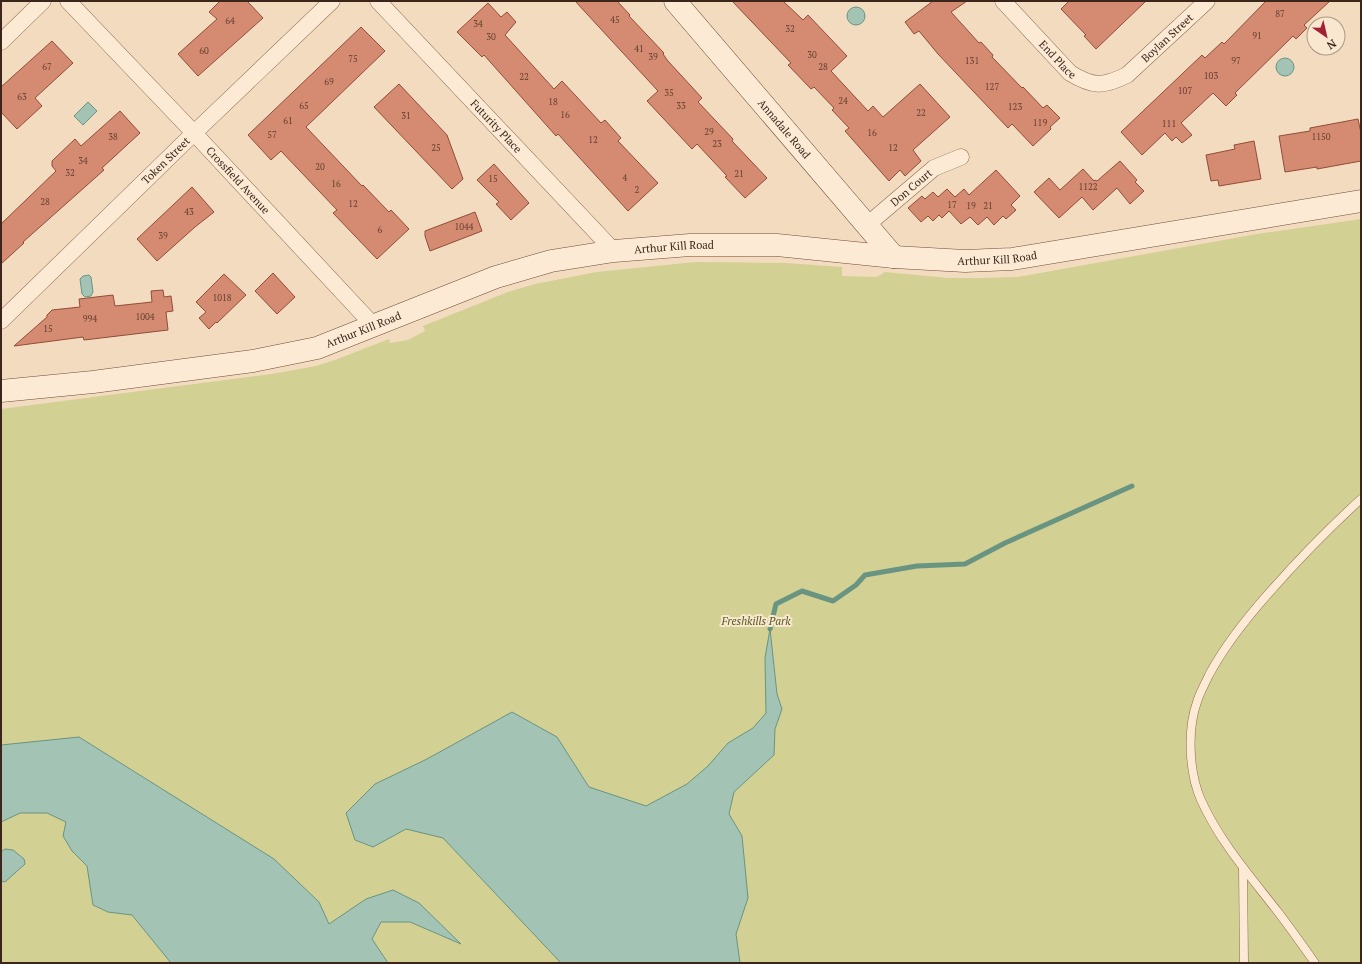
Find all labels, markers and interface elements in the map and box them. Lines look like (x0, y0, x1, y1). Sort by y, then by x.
house number: 87 (1275, 8, 1285, 20)
street label: Boylan Street (1138, 10, 1196, 65)
house number: 45 (610, 14, 620, 26)
house number: 64 (225, 15, 235, 27)
north arrow (1306, 16, 1346, 56)
house number: 34 (473, 18, 483, 30)
house number: 32 (785, 23, 795, 35)
house number: 91 (1252, 30, 1262, 42)
house number: 30 (486, 31, 496, 43)
text: N (1324, 36, 1339, 53)
street label: End Place (1036, 37, 1079, 82)
house number: 41 (634, 43, 644, 55)
house number: 60 (199, 45, 209, 57)
house number: 30 (807, 49, 817, 61)
house number: 39 (648, 51, 658, 63)
house number: 75 (348, 53, 358, 65)
house number: 131 (965, 55, 979, 67)
house number: 97 (1231, 55, 1241, 67)
house number: 67 (42, 61, 52, 73)
house number: 28 (818, 61, 828, 73)
house number: 103 (1204, 70, 1218, 82)
house number: 22 (519, 71, 529, 83)
house number: 69 (324, 76, 334, 88)
house number: 127 (985, 81, 999, 93)
house number: 107 (1178, 85, 1192, 97)
house number: 35 (664, 87, 674, 99)
house number: 63 (17, 91, 27, 103)
house number: 24 (838, 95, 848, 107)
street label: Futurity Place (467, 96, 525, 156)
house number: 18 (548, 96, 558, 108)
street label: Annadale Road (755, 96, 814, 161)
house number: 65 (299, 100, 309, 112)
house number: 33 (676, 100, 686, 112)
house number: 123 (1008, 101, 1022, 113)
house number: 22 (916, 107, 926, 119)
house number: 16 (560, 109, 570, 121)
house number: 31 (401, 110, 411, 122)
house number: 61 (283, 115, 293, 127)
house number: 119 (1033, 117, 1047, 129)
house number: 111 (1162, 118, 1176, 130)
house number: 29 (704, 126, 714, 138)
house number: 16 (867, 127, 877, 139)
house number: 57 (267, 129, 277, 141)
house number: 38 (108, 131, 118, 143)
house number: 1150 (1311, 131, 1331, 143)
street label: Token Street (139, 134, 193, 187)
house number: 12 (588, 134, 598, 146)
house number: 23 (712, 138, 722, 150)
house number: 25 (431, 142, 441, 154)
house number: 12 (888, 142, 898, 154)
street label: Crossfield Avenue (203, 144, 273, 217)
house number: 34 (78, 155, 88, 167)
house number: 20 (315, 161, 325, 173)
street label: Don Court (887, 166, 935, 209)
house number: 32 (65, 167, 75, 179)
house number: 21 (734, 168, 744, 180)
house number: 4 (623, 172, 628, 184)
house number: 15 (488, 173, 498, 185)
house number: 16 (331, 178, 341, 190)
house number: 1122 (1078, 181, 1098, 193)
house number: 2 (635, 184, 640, 196)
house number: 28 (40, 196, 50, 208)
house number: 12 (348, 198, 358, 210)
house number: 17 (947, 199, 957, 211)
house number: 19 (966, 200, 976, 212)
house number: 21 (983, 200, 993, 212)
house number: 43 (184, 206, 194, 218)
house number: 1044 (454, 221, 474, 233)
house number: 6 (378, 224, 383, 236)
house number: 39 (158, 230, 168, 242)
street label: Arthur Kill Road (634, 238, 714, 256)
street label: Arthur Kill Road (957, 248, 1038, 268)
house number: 1018 (212, 292, 232, 304)
street label: Arthur Kill Road (324, 308, 403, 351)
house number: 1004 (135, 311, 155, 323)
house number: 994 (83, 313, 97, 325)
house number: 15 (43, 323, 53, 335)
park label: Freshkills Park (720, 614, 791, 628)

